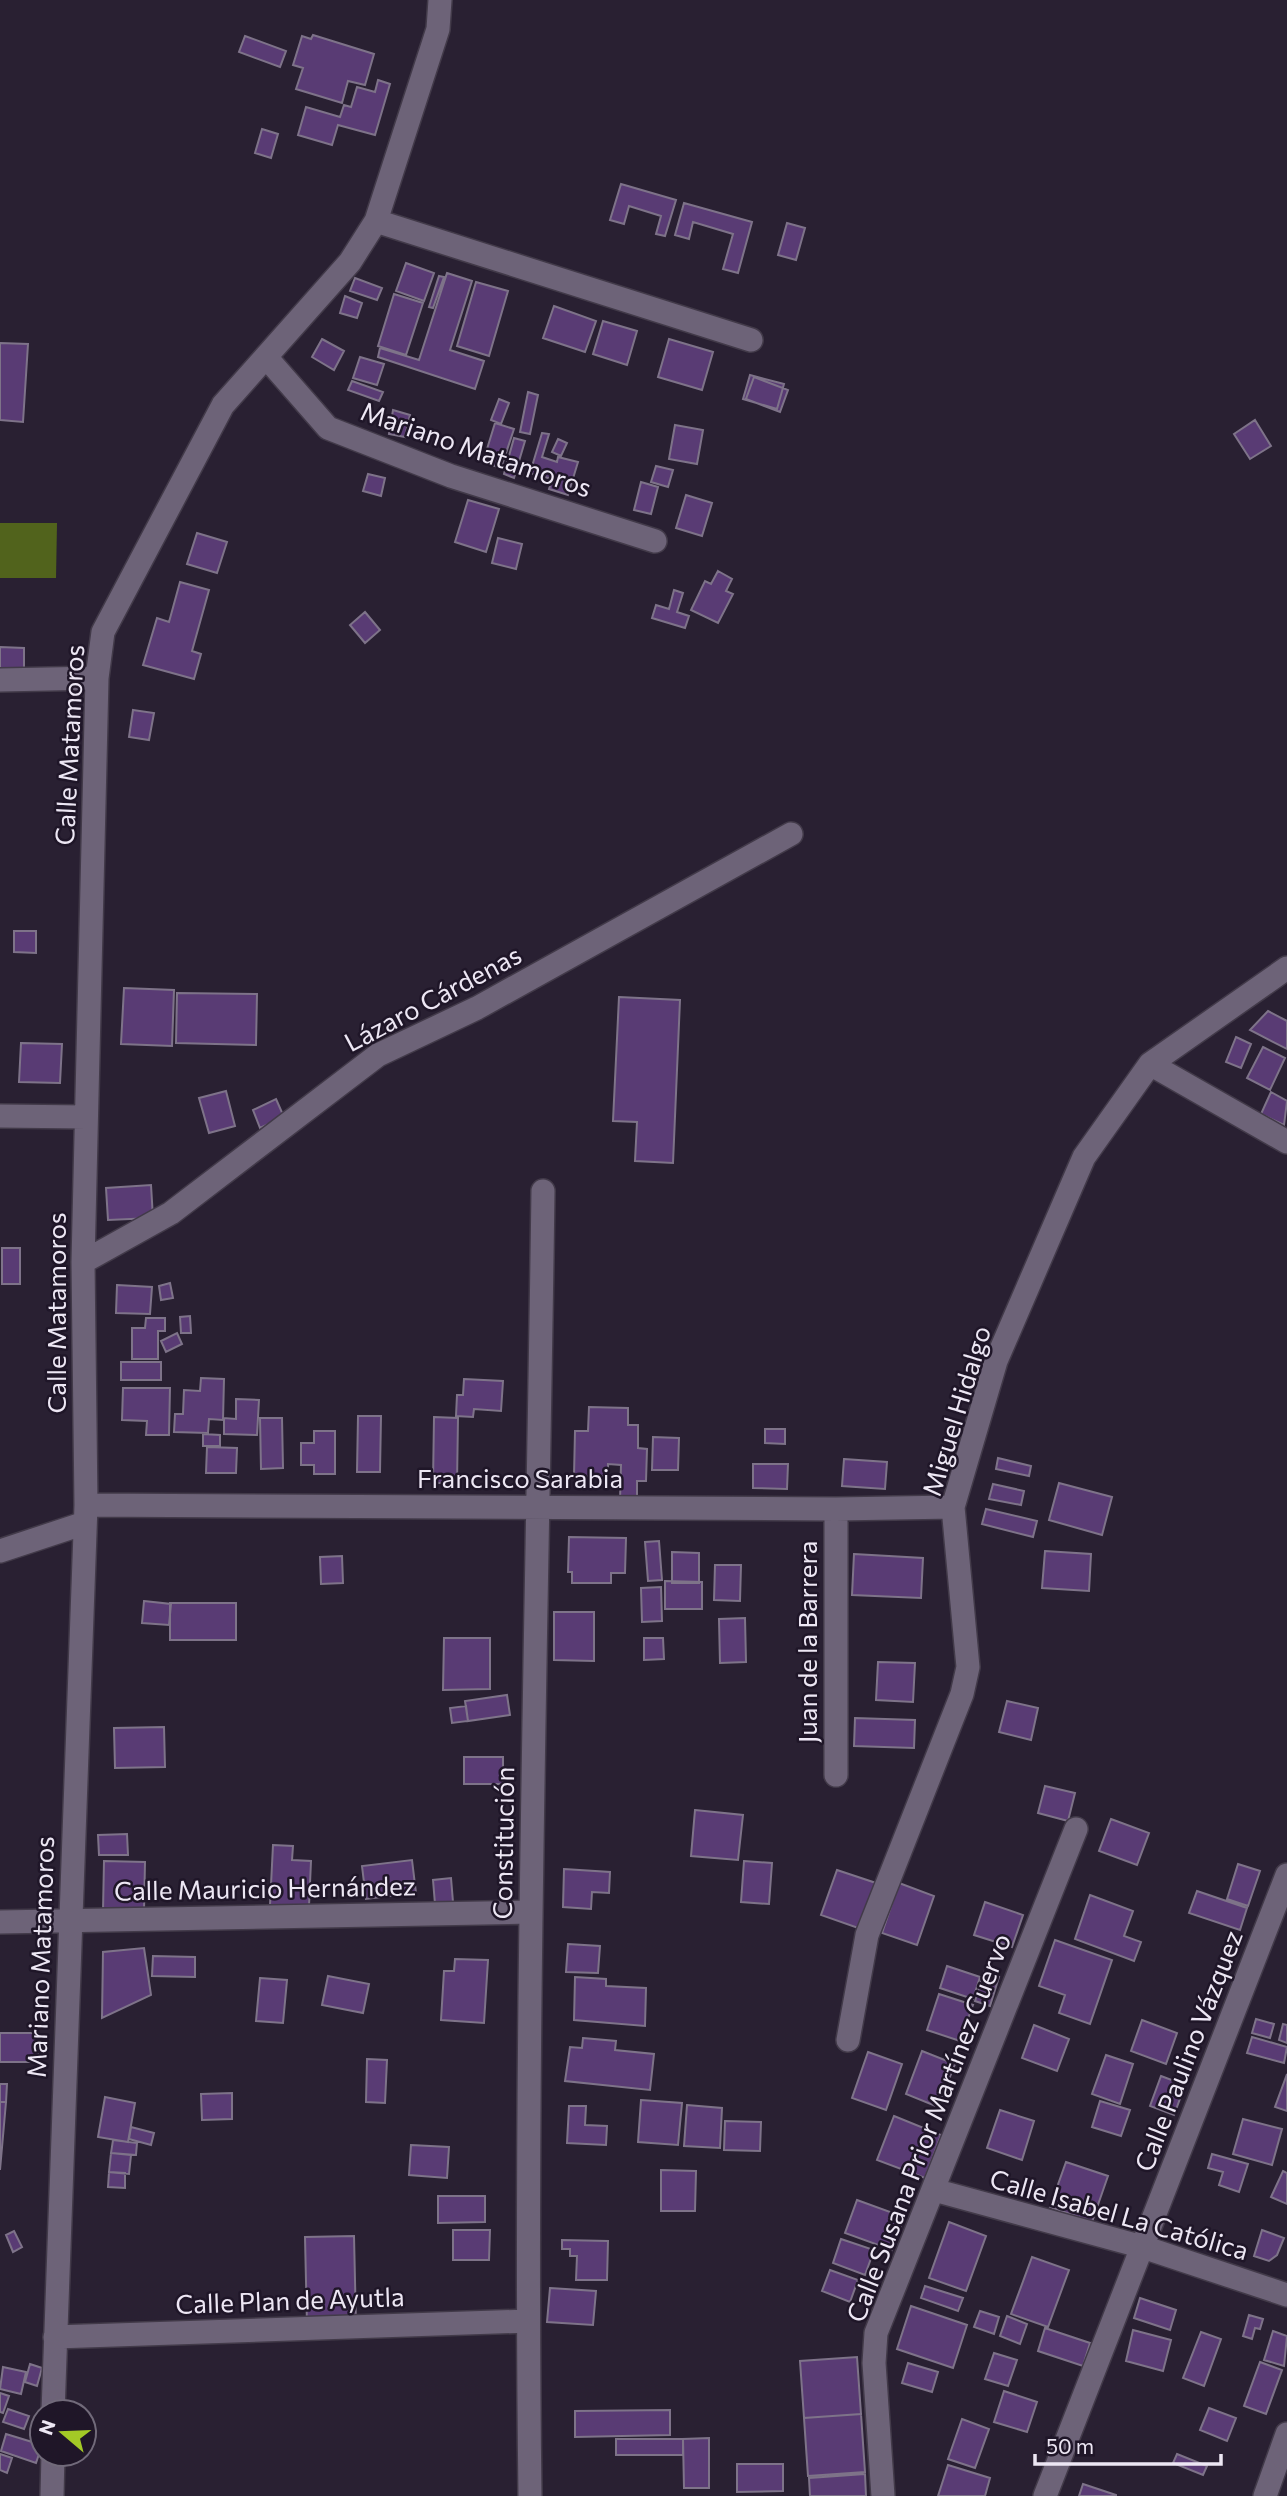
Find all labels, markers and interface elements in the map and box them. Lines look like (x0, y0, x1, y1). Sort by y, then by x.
street label: Mariano Matamoros (357, 395, 596, 503)
street label: Calle Matamoros (48, 644, 89, 846)
street label: Lázaro Cárdenas (339, 938, 526, 1057)
street label: Calle Matamoros (40, 1212, 71, 1414)
street label: Miguel Hidalgo (915, 1322, 996, 1499)
street label: Francisco Sarabia (417, 1462, 623, 1493)
street label: Juan de la Barrera (791, 1541, 822, 1743)
street label: Constitución (486, 1766, 519, 1919)
street label: Mariano Matamoros (20, 1835, 59, 2078)
street label: Calle Mauricio Hernández (114, 1869, 416, 1906)
street label: Calle Paulino Vázquez (1127, 1926, 1248, 2175)
street label: Calle Susana Prior Martínez Cuervo (839, 1929, 1016, 2326)
street label: Calle Isabel La Católica (987, 2162, 1252, 2265)
street label: Calle Plan de Ayutla (175, 2280, 405, 2319)
north arrow (28, 2398, 98, 2468)
text: N (33, 2417, 60, 2438)
scale bar (1035, 2422, 1220, 2466)
text: 50 m (1046, 2433, 1094, 2458)

